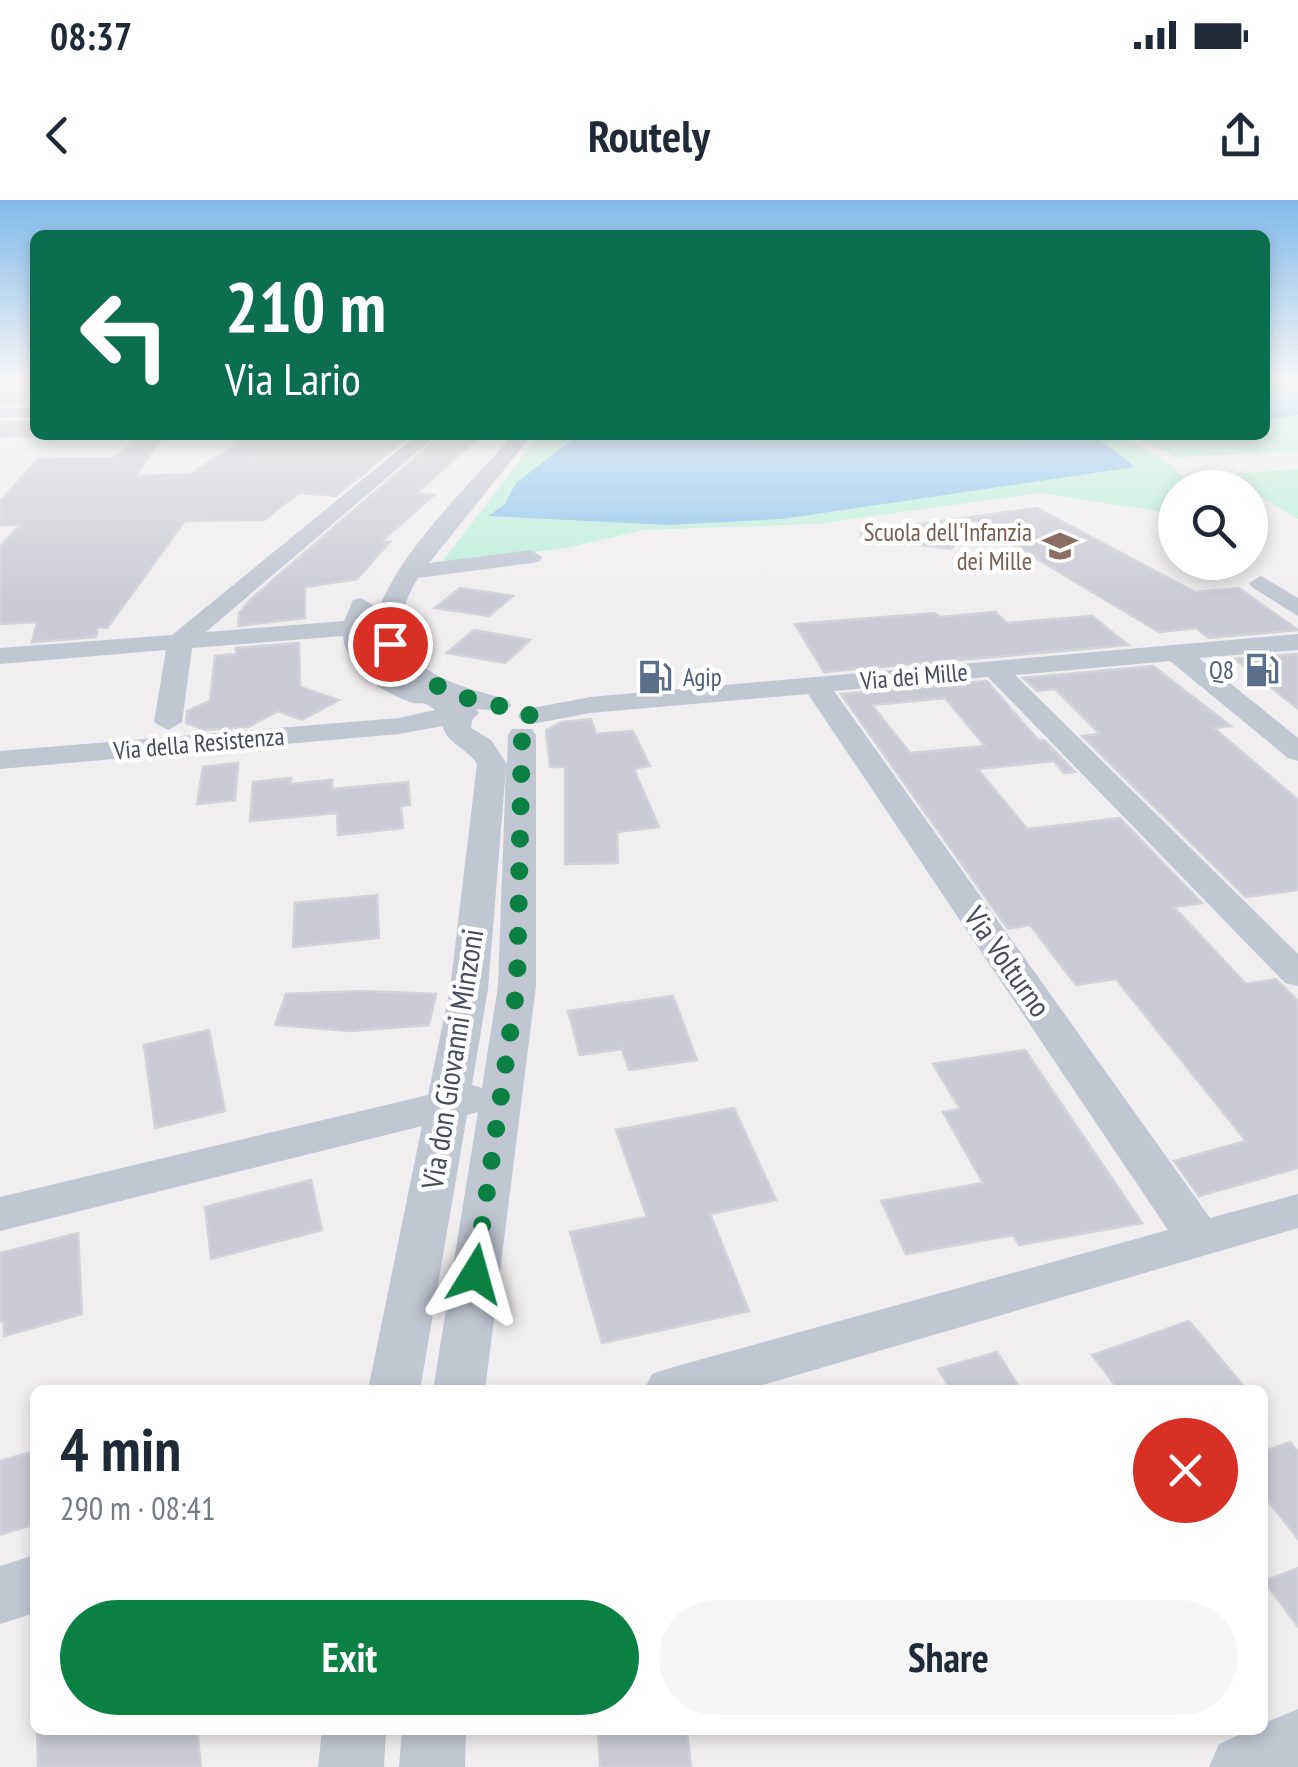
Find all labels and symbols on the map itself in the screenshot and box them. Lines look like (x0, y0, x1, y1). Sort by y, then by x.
place label: Scuola dell'Infanzia dei Mille (864, 516, 1032, 577)
school or university icon: Scuola dell'Infanzia dei Mille (1041, 527, 1079, 565)
pin (348, 602, 433, 687)
fuel station icon: Q8 (1243, 651, 1281, 689)
place label: Q8 (1209, 654, 1234, 686)
street label: Via dei Mille (858, 655, 969, 697)
fuel station icon: Agip (636, 658, 674, 696)
place label: Agip (683, 661, 722, 693)
street label: Via della Resistenza (111, 720, 286, 766)
street label: Via Volturno (956, 898, 1060, 1024)
street label: Via don Giovanni Minzoni (412, 926, 491, 1193)
position arrow (423, 1222, 527, 1326)

